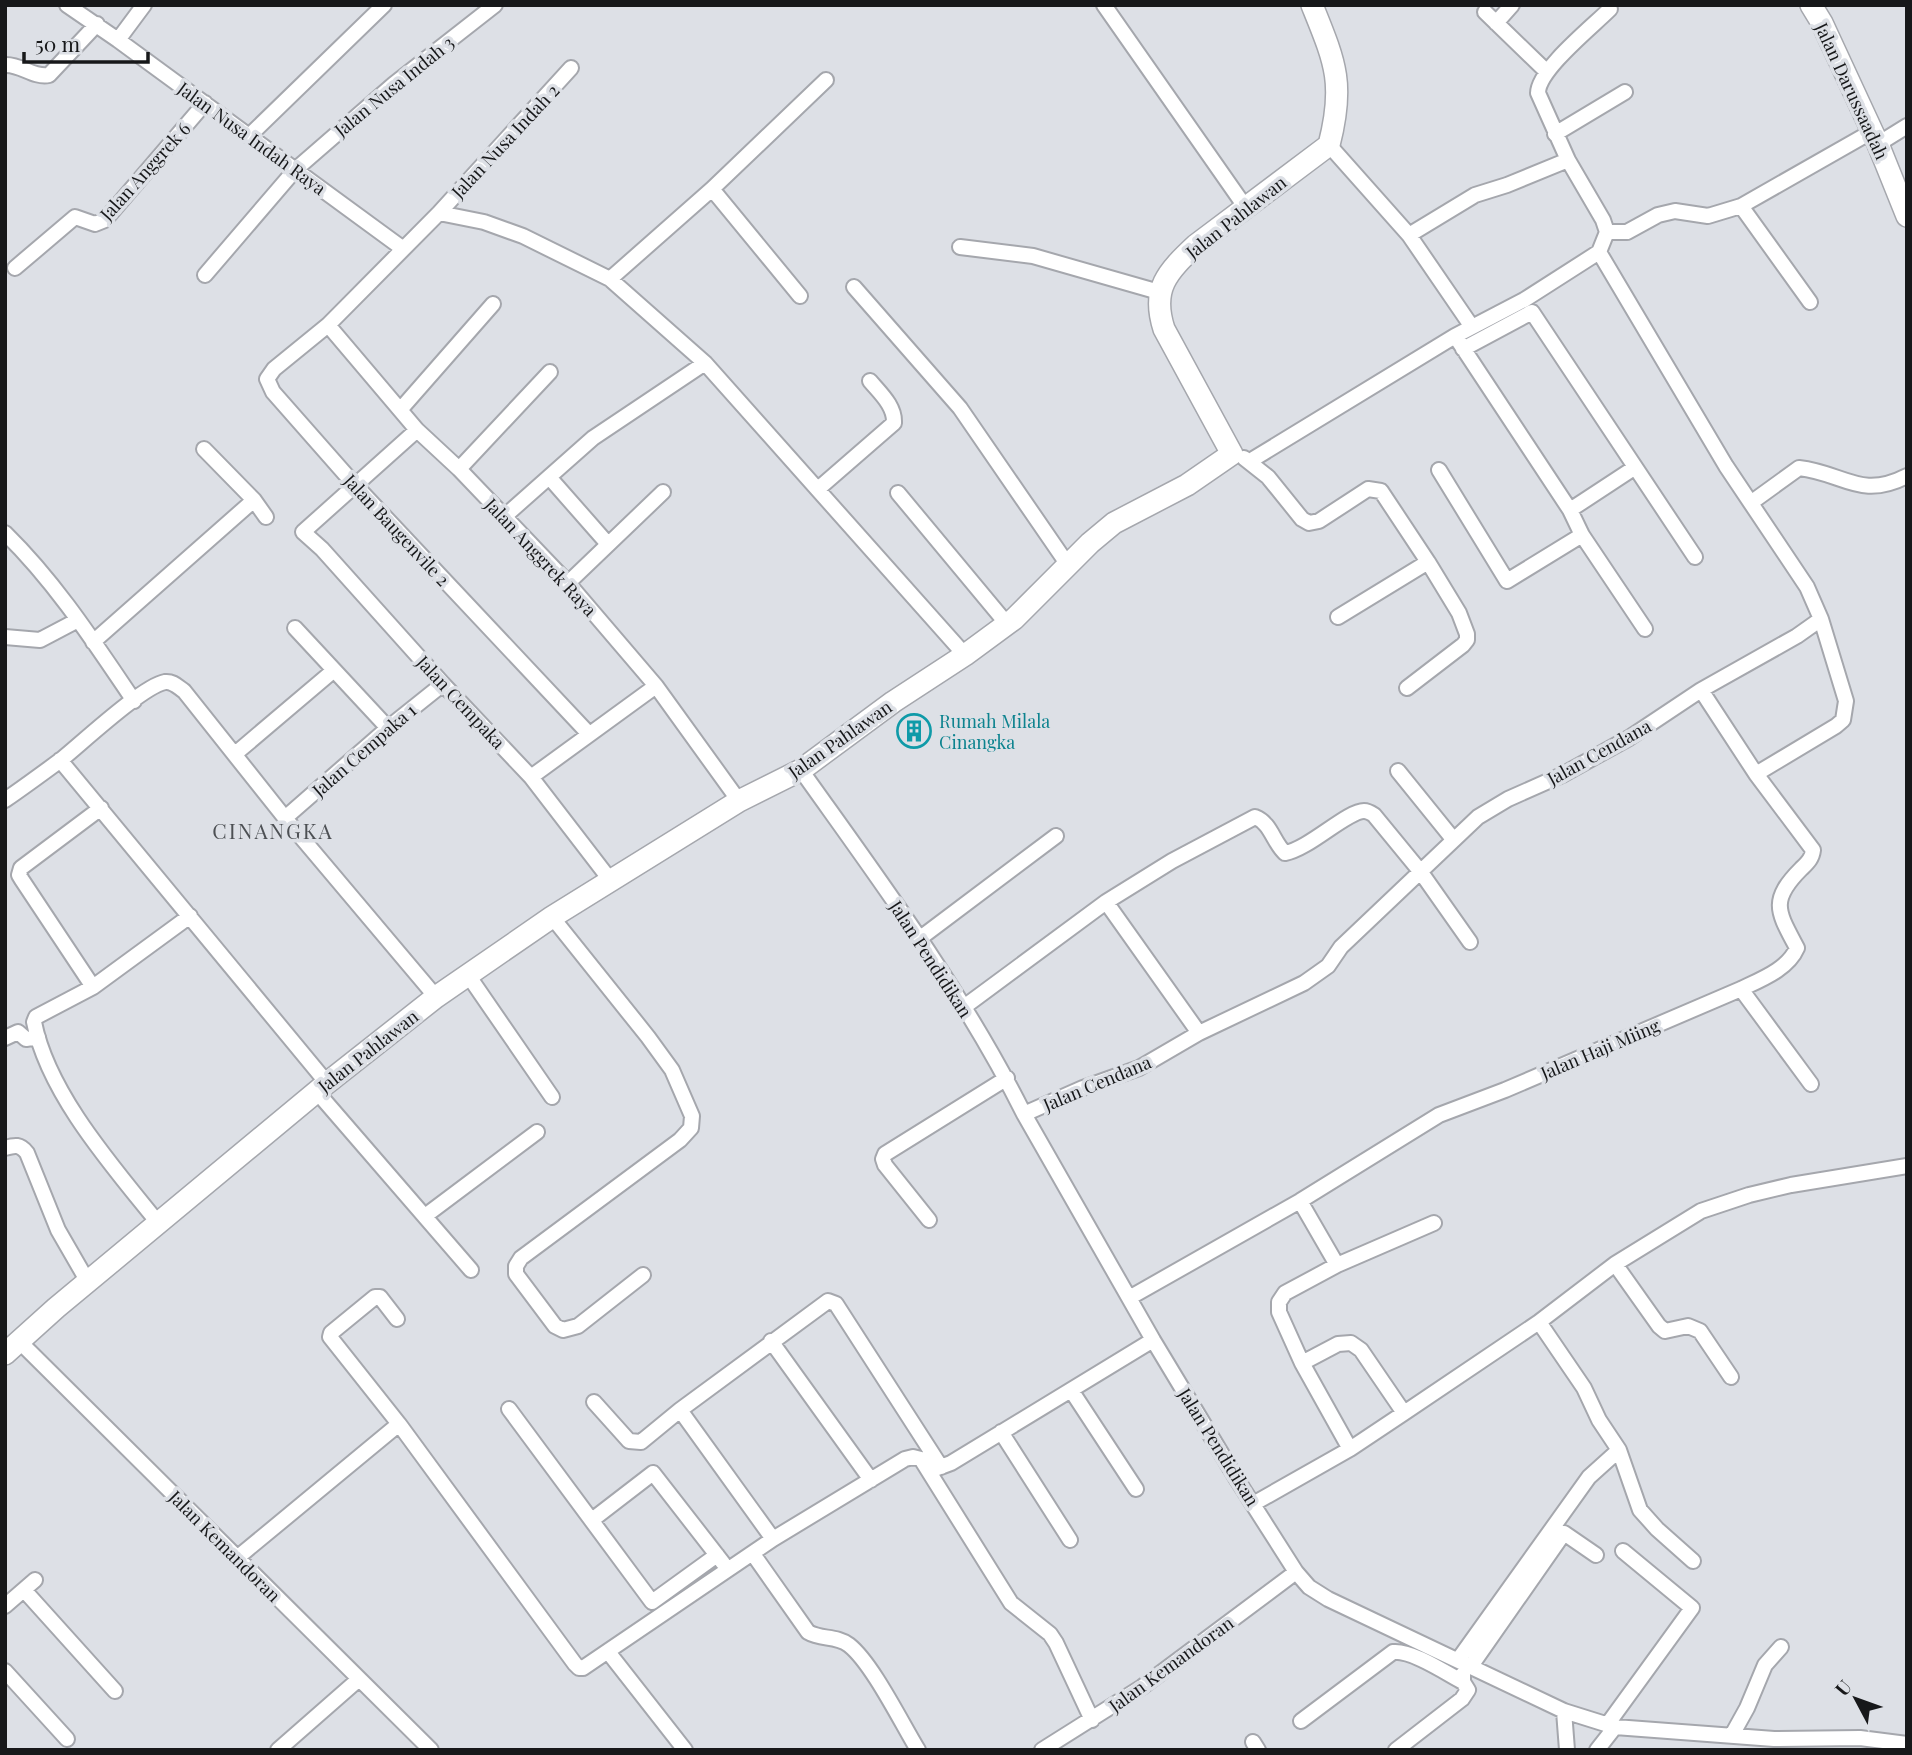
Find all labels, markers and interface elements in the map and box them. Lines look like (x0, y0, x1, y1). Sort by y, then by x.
street label: Jalan Darussaadah (1809, 18, 1894, 164)
scale bar (24, 21, 149, 65)
text: 50 m (35, 29, 81, 57)
street label: Jalan Nusa Indah 3 (328, 30, 459, 142)
street label: Jalan Nusa Indah Raya (172, 75, 331, 200)
street label: Jalan Nusa Indah 2 (445, 79, 564, 204)
street label: Jalan Anggrek 6 (94, 117, 196, 226)
street label: Jalan Pahlawan (1180, 170, 1291, 264)
street label: Jalan Baugenvile 2 (338, 468, 455, 591)
street label: Jalan Anggrek Raya (479, 492, 602, 621)
street label: Jalan Cempaka (411, 649, 511, 754)
street label: Jalan Pahlawan (783, 694, 897, 784)
street label: Jalan Cempaka 1 (306, 698, 421, 802)
place label: Rumah Milala Cinangka (939, 709, 1050, 754)
building icon: Rumah Milala Cinangka (895, 712, 933, 750)
street label: Jalan Cendana (1542, 714, 1655, 791)
district label: CINANGKA (212, 816, 334, 844)
street label: Jalan Pendidikan (884, 895, 978, 1022)
street label: Jalan Pahlawan (312, 1004, 423, 1098)
street label: Jalan Haji Miing (1536, 1013, 1664, 1085)
street label: Jalan Cendana (1038, 1049, 1155, 1117)
street label: Jalan Pendidikan (1173, 1383, 1265, 1511)
street label: Jalan Kemandoran (163, 1484, 286, 1607)
street label: Jalan Kemandoran (1103, 1611, 1238, 1718)
north arrow (1821, 1664, 1891, 1734)
text: U (1828, 1674, 1857, 1701)

